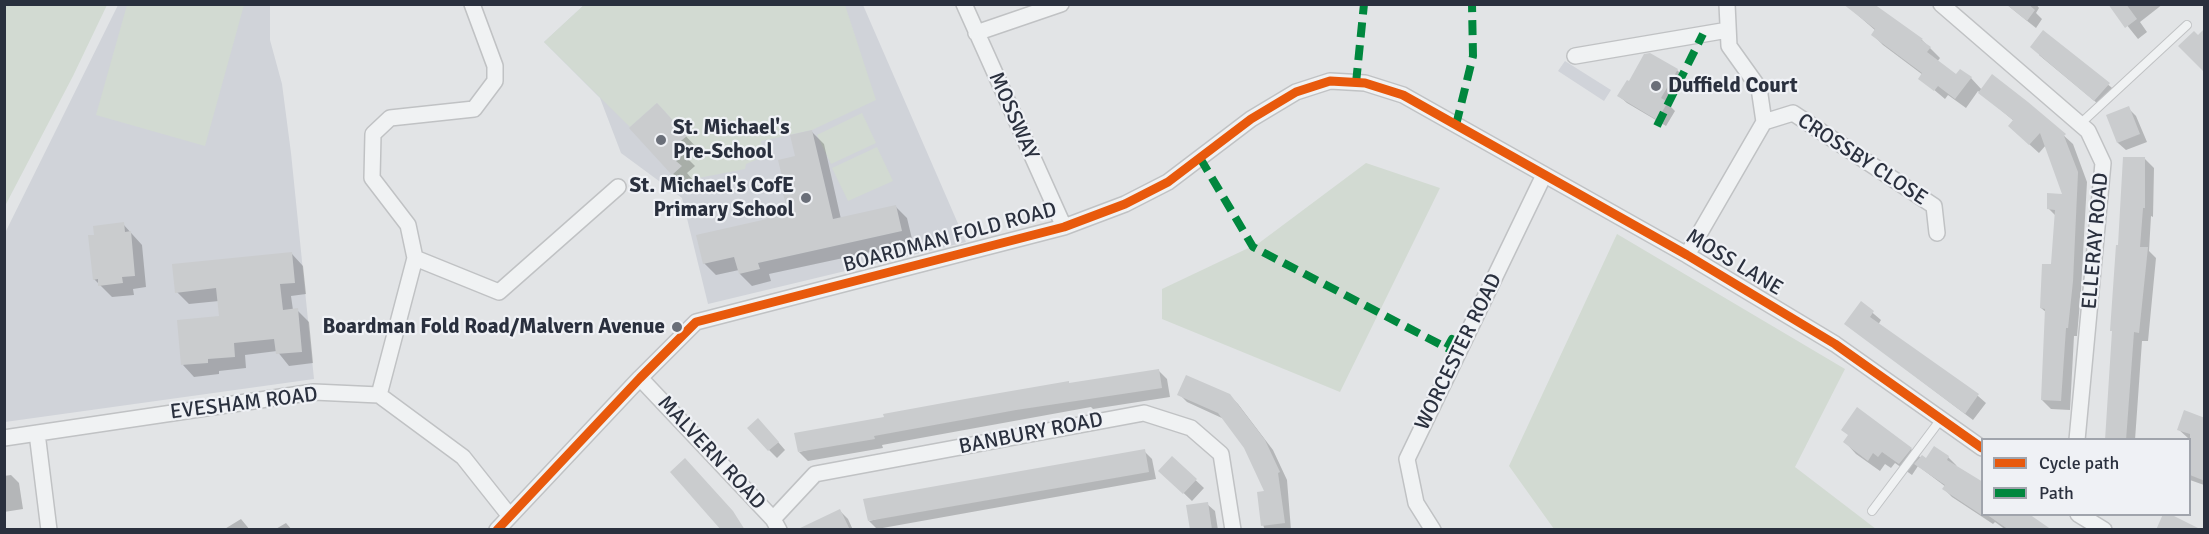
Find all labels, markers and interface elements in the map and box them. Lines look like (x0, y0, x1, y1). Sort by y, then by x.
street label: MOSSWAY (983, 68, 1043, 164)
place label: Duffield Court (1668, 73, 1798, 99)
marker: Duffield Court (1649, 79, 1663, 93)
street label: CROSSBY CLOSE (1792, 109, 1932, 211)
place label: St. Michael's Pre-School (673, 115, 790, 165)
marker: St. Michael's Pre-School (654, 133, 668, 147)
street label: ELLERAY ROAD (2077, 172, 2115, 310)
place label: St. Michael's CofE Primary School (630, 173, 794, 223)
marker: St. Michael's CofE Primary School (799, 191, 813, 205)
street label: BOARDMAN FOLD ROAD (841, 197, 1059, 279)
street label: MOSS LANE (1681, 224, 1787, 302)
street label: WORCESTER ROAD (1410, 270, 1508, 434)
place label: Boardman Fold Road/Malvern Avenue (322, 314, 665, 340)
marker: Boardman Fold Road/Malvern Avenue (670, 320, 684, 334)
street label: EVESHAM ROAD (169, 382, 319, 426)
street label: MALVERN ROAD (652, 391, 770, 515)
street label: BANBURY ROAD (957, 408, 1105, 460)
legend (1981, 438, 2191, 516)
text: Cycle path (2039, 452, 2119, 474)
text: Path (2039, 482, 2074, 504)

